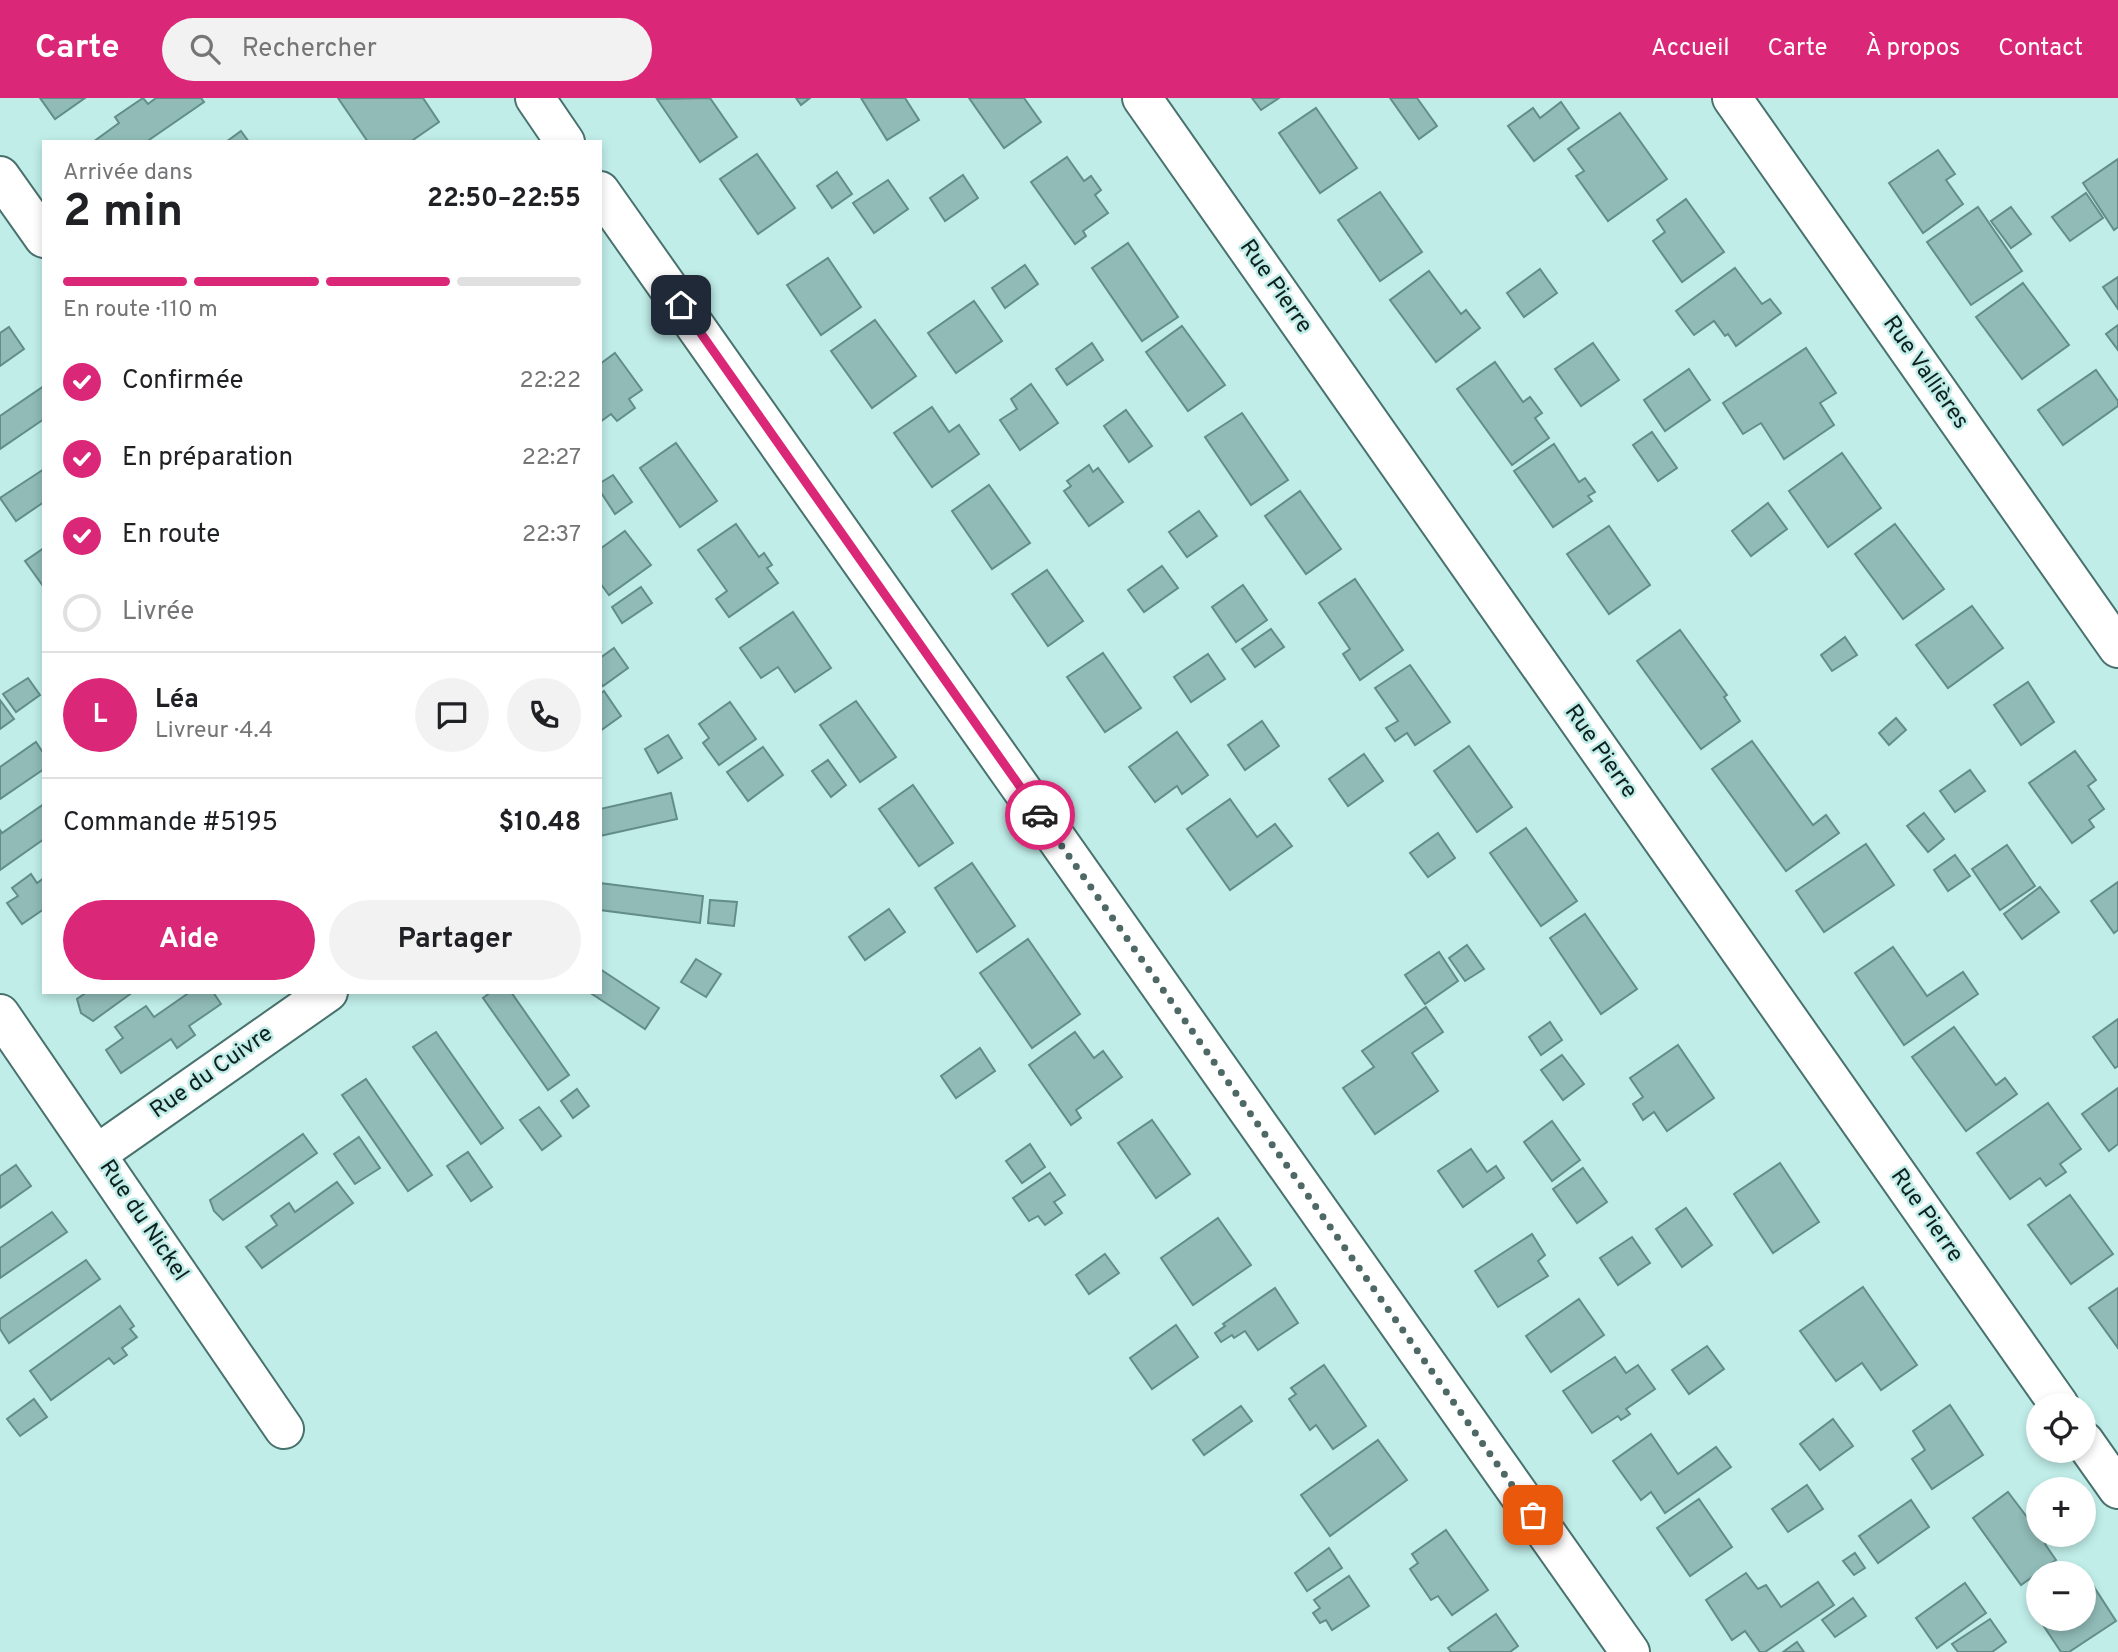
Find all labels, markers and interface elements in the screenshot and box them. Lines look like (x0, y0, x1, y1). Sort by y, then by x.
search box (162, 18, 652, 81)
text: Carte (35, 28, 120, 70)
icon: search (186, 30, 224, 68)
text: Rechercher (242, 33, 377, 66)
text: Accueil (1651, 34, 1730, 64)
text: Carte (1768, 34, 1827, 64)
text: À propos (1865, 34, 1960, 64)
text: Contact (1998, 34, 2083, 64)
text: Arrivée dans (63, 159, 193, 188)
text: 22:50–22:55 (427, 183, 581, 216)
text: 2 min (63, 184, 183, 243)
street label: Rue Pierre (1232, 234, 1318, 340)
pin (651, 275, 711, 335)
icon: home (662, 286, 700, 324)
text: En route · 110 m (63, 296, 218, 325)
street label: Rue Vallières (1875, 311, 1975, 435)
icon: check (63, 363, 101, 401)
text: Confirmée (122, 365, 244, 398)
text: 22:22 (520, 367, 581, 396)
icon: check (63, 440, 101, 478)
text: En préparation (122, 442, 293, 475)
text: 22:27 (522, 444, 581, 473)
icon: check (63, 517, 101, 555)
text: En route (122, 519, 220, 552)
text: 22:37 (522, 521, 581, 550)
text: Livrée (122, 596, 194, 629)
button: chat (415, 678, 489, 752)
button: phone (507, 678, 581, 752)
text: Léa (155, 684, 199, 717)
text: L (93, 699, 107, 732)
street label: Rue Pierre (1557, 699, 1643, 805)
text: Livreur · 4.4 (155, 717, 273, 746)
courier (1005, 780, 1075, 850)
icon: car (1021, 796, 1059, 834)
text: Commande #5195 (63, 807, 278, 840)
text: $10.48 (498, 807, 581, 840)
button: Aide (63, 900, 315, 980)
button: Partager (329, 900, 581, 980)
street label: Rue du Cuivre (145, 1020, 279, 1126)
street label: Rue du Nickel (92, 1155, 194, 1287)
street label: Rue Pierre (1883, 1163, 1969, 1269)
map controls (2026, 1393, 2096, 1631)
button: locate (2026, 1393, 2096, 1463)
button: + (2026, 1477, 2096, 1547)
pin (1503, 1485, 1563, 1545)
icon: bag (1514, 1496, 1552, 1534)
button: − (2026, 1561, 2096, 1631)

